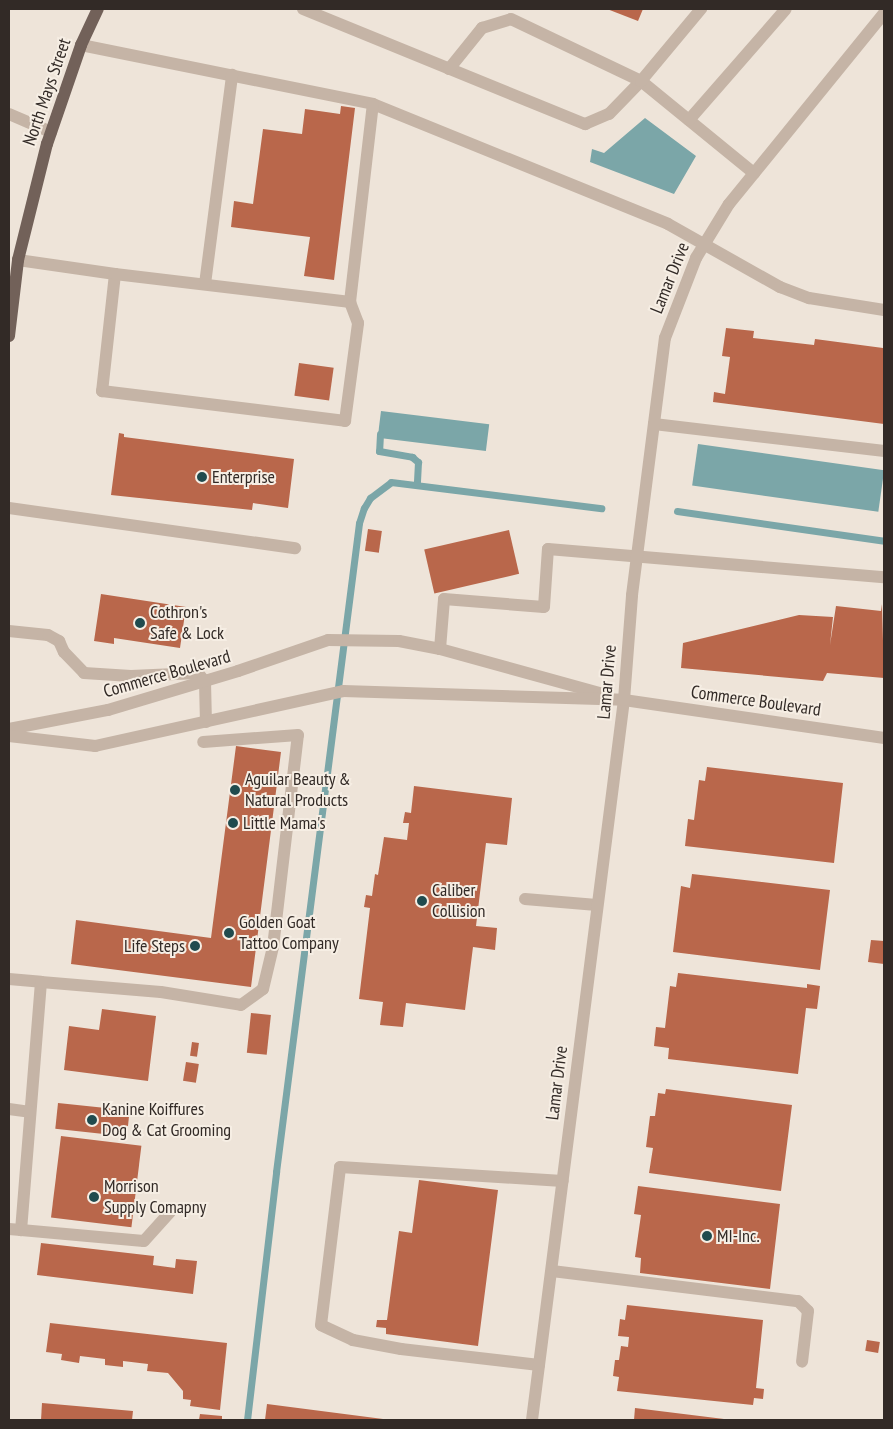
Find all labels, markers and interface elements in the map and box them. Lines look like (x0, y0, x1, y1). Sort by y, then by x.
street label: North Mays Street (19, 35, 75, 149)
street label: Lamar Drive (646, 239, 694, 317)
place label: Enterprise (212, 466, 275, 488)
marker: Enterprise (196, 471, 208, 483)
place label: Cothron's Safe & Lock (150, 602, 224, 644)
marker: Cothron's Safe & Lock (134, 617, 146, 629)
street label: Lamar Drive (593, 644, 621, 720)
street label: Commerce Boulevard (101, 646, 233, 702)
street label: Commerce Boulevard (690, 681, 822, 721)
place label: Aguilar Beauty & Natural Products (245, 769, 351, 812)
marker: Aguilar Beauty & Natural Products (229, 784, 241, 796)
place label: Little Mama's (243, 812, 326, 834)
marker: Little Mama's (227, 817, 239, 829)
place label: Caliber Collision (432, 880, 485, 922)
marker: Caliber Collision (416, 895, 428, 907)
place label: Golden Goat Tattoo Company (239, 912, 339, 954)
marker: Golden Goat Tattoo Company (223, 927, 235, 939)
place label: Life Steps (124, 935, 185, 957)
marker: Life Steps (189, 940, 201, 952)
street label: Lamar Drive (542, 1045, 572, 1121)
place label: Kanine Koiffures Dog & Cat Grooming (102, 1099, 231, 1142)
marker: Kanine Koiffures Dog & Cat Grooming (86, 1114, 98, 1126)
place label: Morrison Supply Comapny (104, 1176, 207, 1218)
marker: Morrison Supply Comapny (88, 1191, 100, 1203)
place label: MI-Inc. (717, 1225, 760, 1247)
marker: MI-Inc. (701, 1230, 713, 1242)

